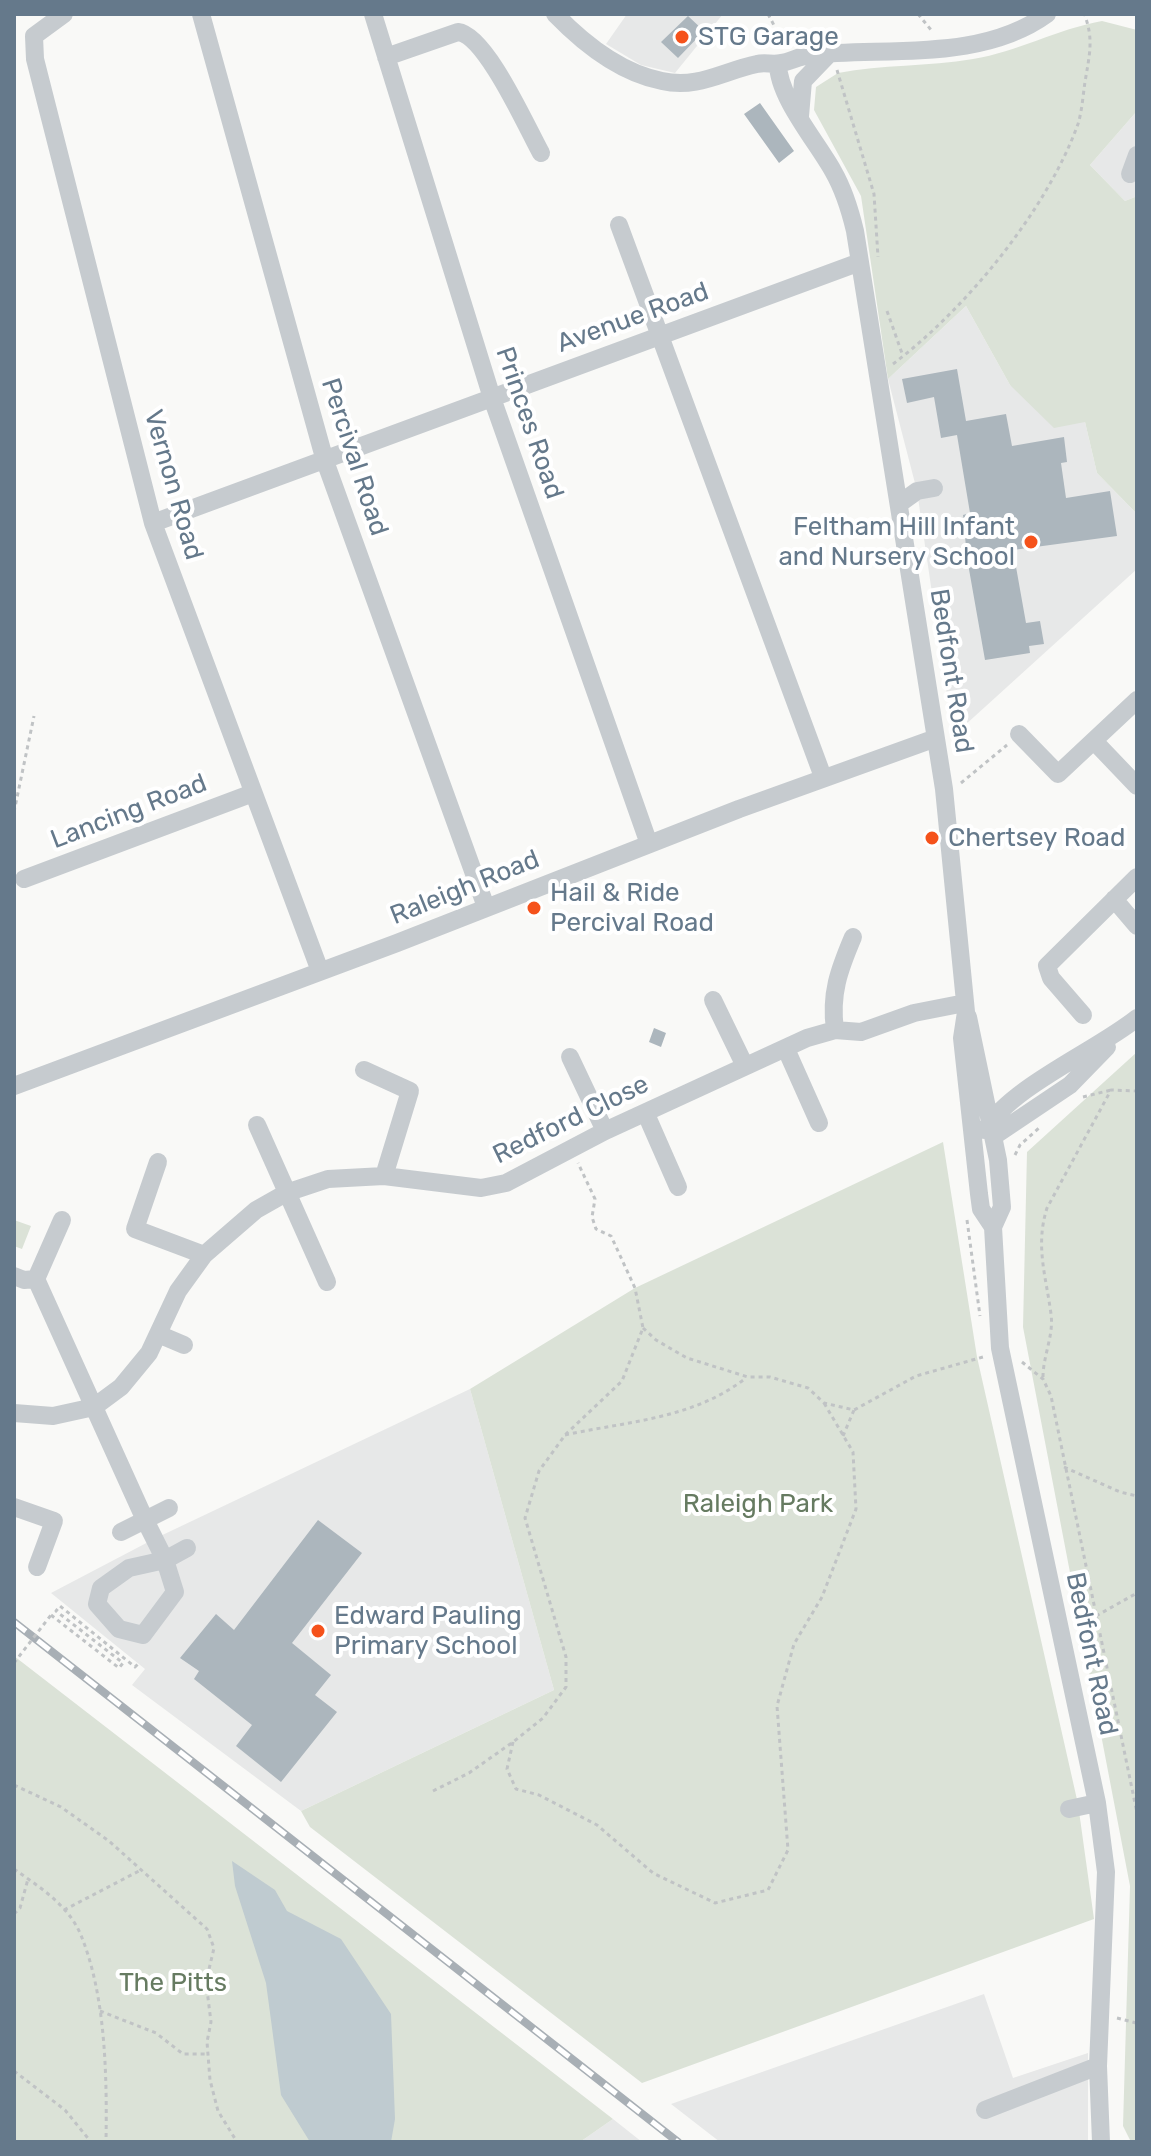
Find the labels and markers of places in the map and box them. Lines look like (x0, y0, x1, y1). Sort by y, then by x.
place label: STG Garage (698, 21, 839, 53)
marker: STG Garage (673, 28, 691, 46)
place label: Feltham Hill Infant and Nursery School (779, 511, 1015, 572)
marker: Feltham Hill Infant and Nursery School (1022, 533, 1040, 551)
place label: Chertsey Road (948, 822, 1125, 854)
marker: Chertsey Road (923, 829, 941, 847)
place label: Hail & Ride Percival Road (550, 877, 714, 938)
marker: Hail & Ride Percival Road (525, 899, 543, 917)
place label: Edward Pauling Primary School (334, 1600, 522, 1662)
marker: Edward Pauling Primary School (309, 1622, 327, 1640)

